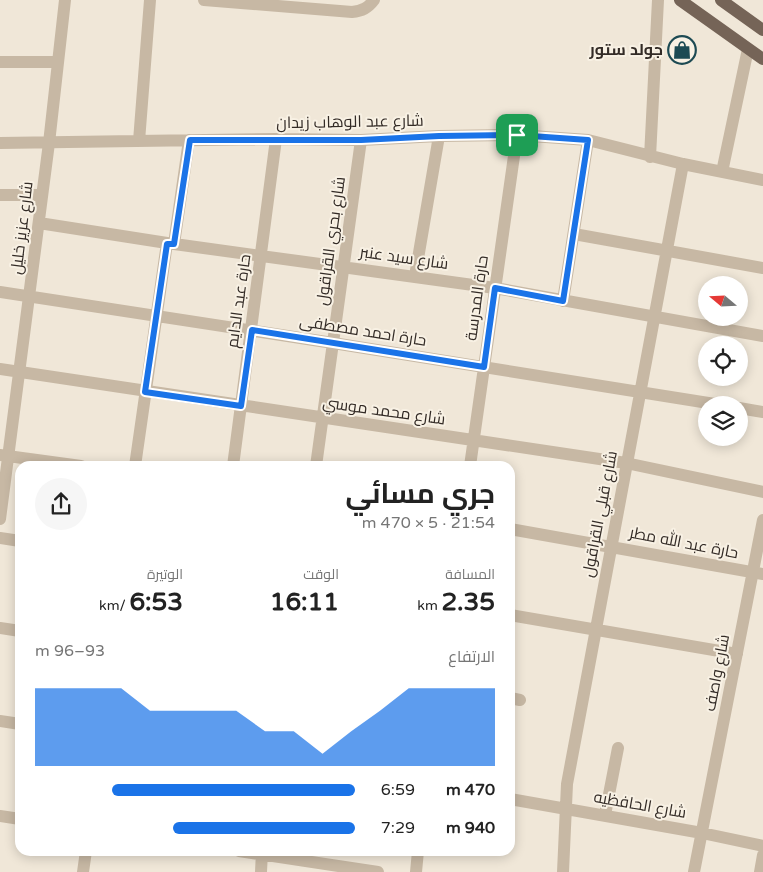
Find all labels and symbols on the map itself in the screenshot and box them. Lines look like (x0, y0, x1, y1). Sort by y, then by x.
shop icon: جولد ستور (667, 35, 697, 65)
place label: جولد ستور (589, 40, 663, 60)
street label: شارع عبد الوهاب زيدان (276, 111, 424, 134)
pin (496, 114, 538, 156)
street label: شارع بحري القراقول (312, 175, 353, 307)
street label: شارع عزيز خليل (6, 180, 39, 276)
street label: شارع سيد عنبر (357, 242, 450, 275)
street label: حارة عبد الدايم (223, 253, 256, 349)
street label: حارة المدرسة (461, 254, 493, 342)
north arrow (698, 276, 748, 326)
street label: حارة احمد مصطفى (298, 311, 428, 351)
street label: شارع محمد موسي (321, 392, 447, 432)
street label: شارع قبلي القراقول (578, 449, 625, 579)
street label: حارة عبد الله مطر (627, 521, 740, 563)
street label: شارع واصف (700, 633, 735, 713)
street label: شارع الحافظيه (592, 787, 688, 824)

